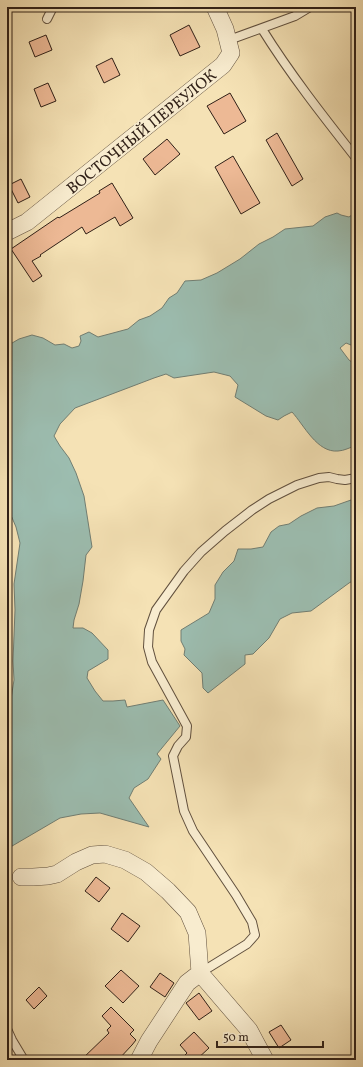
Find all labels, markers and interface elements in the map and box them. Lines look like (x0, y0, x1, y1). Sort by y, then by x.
street label: ВОСТОЧНЫЙ ПЕРЕУЛОК (63, 65, 222, 200)
scale bar (217, 1023, 323, 1049)
text: 50 m (223, 1030, 249, 1046)

